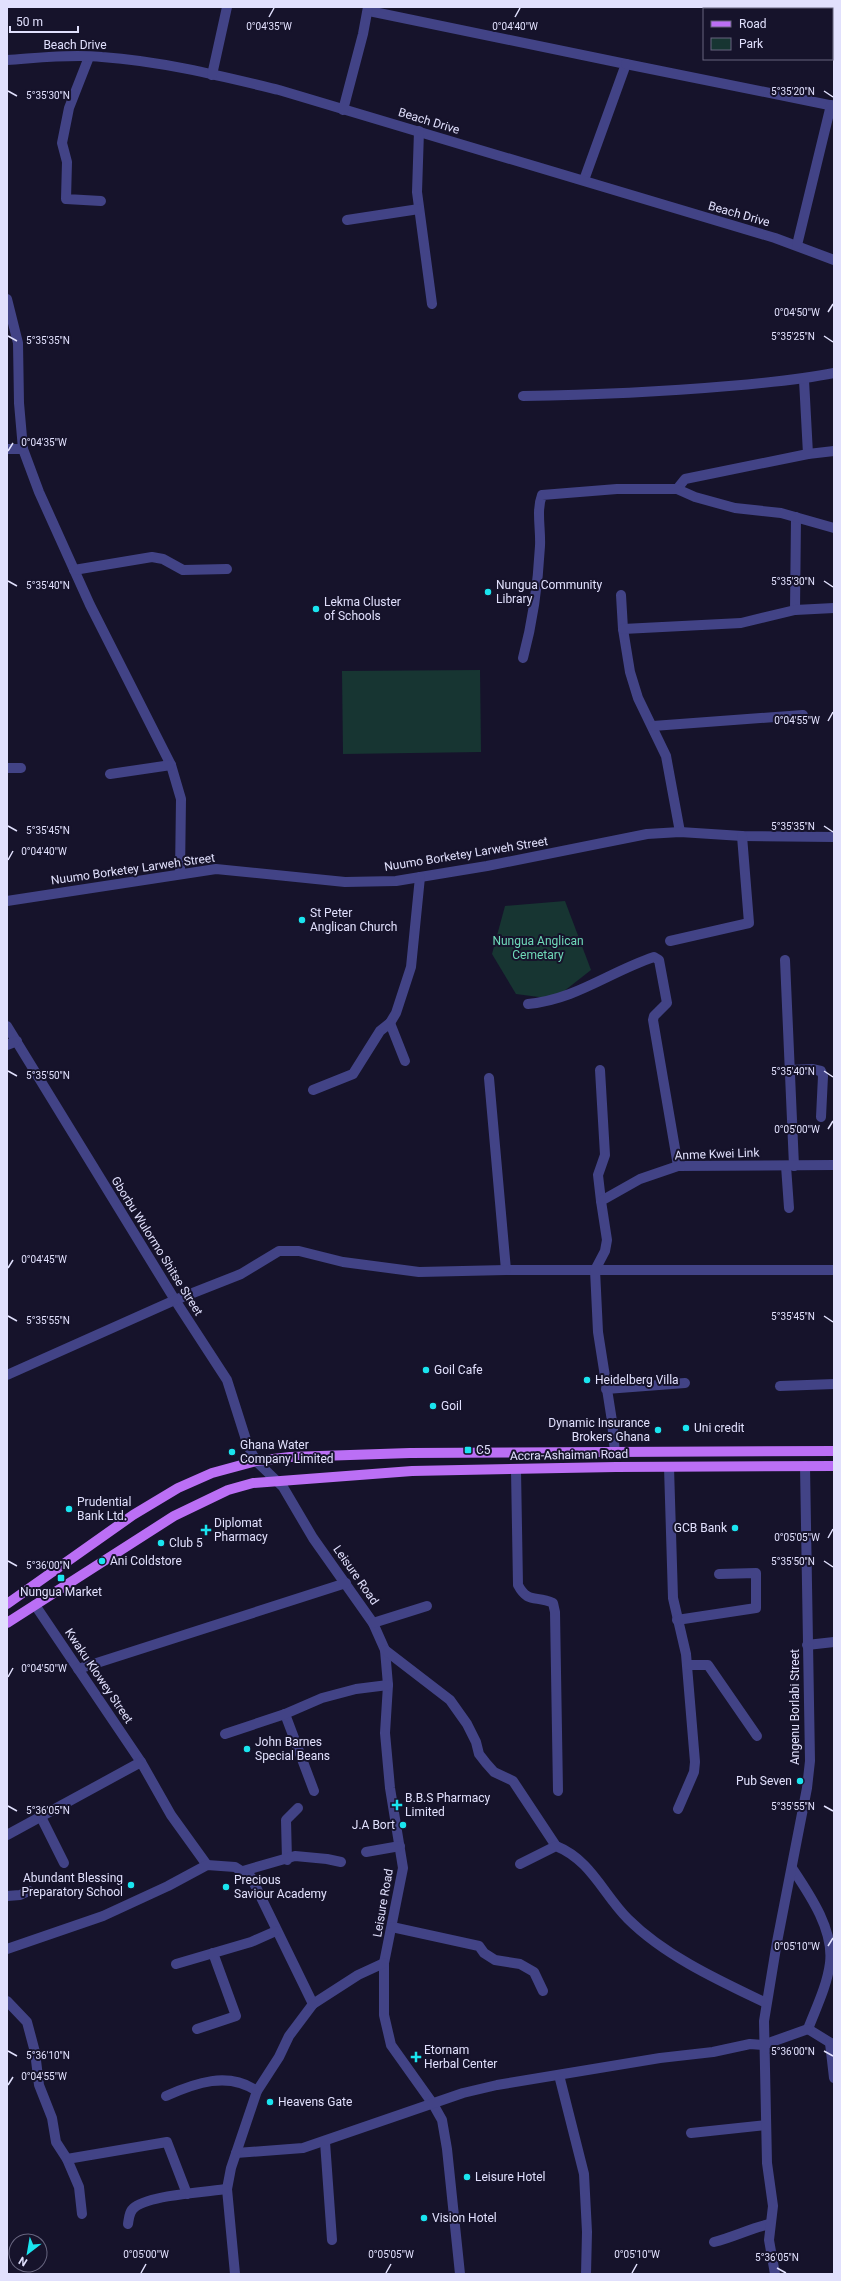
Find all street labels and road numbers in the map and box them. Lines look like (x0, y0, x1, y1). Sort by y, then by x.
street label: Beach Drive (43, 38, 107, 52)
street label: Beach Drive (397, 105, 461, 137)
street label: Beach Drive (707, 199, 771, 229)
street label: Nuumo Borketey Larweh Street (383, 834, 549, 874)
street label: Nuumo Borketey Larweh Street (50, 851, 216, 887)
street label: Anme Kwei Link (674, 1145, 761, 1162)
street label: Gborbu Wulormo Shitse Street (108, 1174, 206, 1318)
street label: Accra-Ashaiman Road (510, 1447, 628, 1463)
street label: Leisure Road (330, 1543, 382, 1607)
street label: Kwaku Klowey Street (62, 1626, 136, 1726)
street label: Angenu Borlabi Street (788, 1649, 802, 1765)
street label: Leisure Road (370, 1868, 396, 1938)

